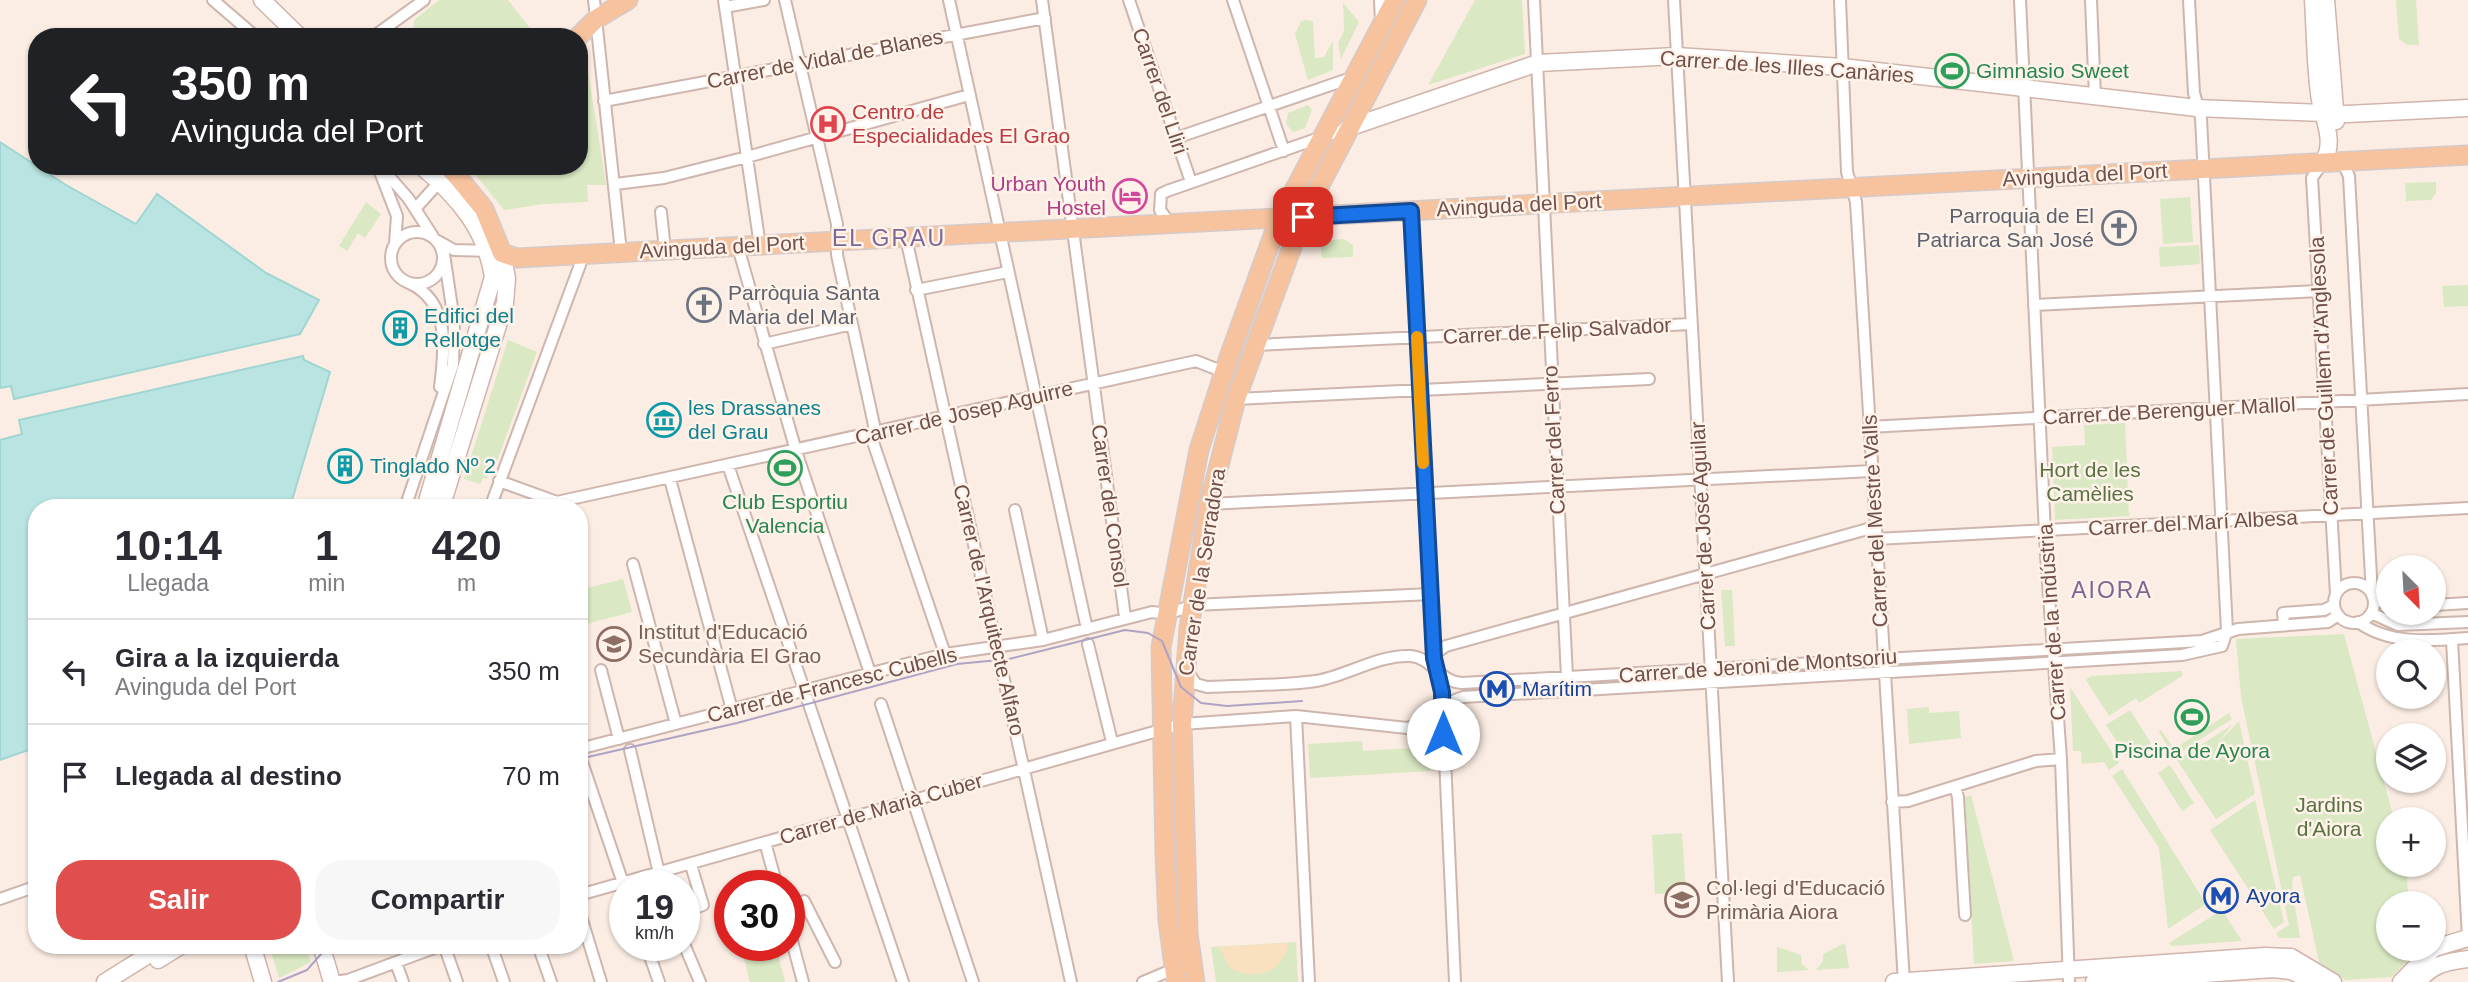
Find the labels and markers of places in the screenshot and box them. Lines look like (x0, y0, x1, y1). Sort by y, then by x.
sports icon: Gimnasio Sweet (1933, 52, 1971, 90)
place label: Gimnasio Sweet (1976, 59, 2129, 82)
place label: Centro de Especialidades El Grao (852, 100, 1070, 147)
hospital icon: Centro de Especialidades El Grao (809, 105, 847, 143)
place label: Urban Youth Hostel (990, 172, 1106, 219)
hotel icon: Urban Youth Hostel (1111, 177, 1149, 215)
pin (1273, 187, 1333, 247)
place label: Parroquia de El Patriarca San José (1917, 204, 2094, 251)
church icon: Parroquia de El Patriarca San José (2100, 209, 2138, 247)
place label: Parròquia Santa Maria del Mar (728, 281, 880, 328)
church icon: Parròquia Santa Maria del Mar (685, 286, 723, 324)
place label: Edifici del Rellotge (424, 304, 514, 351)
building icon: Edifici del Rellotge (381, 309, 419, 347)
place label: les Drassanes del Grau (688, 396, 821, 443)
museum icon: les Drassanes del Grau (645, 401, 683, 439)
building icon: Tinglado Nº 2 (326, 447, 364, 485)
sports icon: Club Esportiu Valencia (766, 449, 804, 487)
place label: Tinglado Nº 2 (370, 454, 496, 477)
place label: Club Esportiu Valencia (722, 490, 848, 537)
place label: Institut d'Educació Secundària El Grao (638, 620, 821, 667)
school or university icon: Institut d'Educació Secundària El Grao (595, 625, 633, 663)
metro station icon: Marítim (1478, 670, 1516, 708)
place label: Marítim (1522, 677, 1592, 700)
sports icon: Piscina de Ayora (2173, 698, 2211, 736)
place label: Piscina de Ayora (2114, 739, 2270, 762)
place label: Col·legi d'Educació Primària Aiora (1706, 876, 1885, 923)
metro station icon: Ayora (2202, 877, 2240, 915)
school or university icon: Col·legi d'Educació Primària Aiora (1663, 881, 1701, 919)
place label: Ayora (2246, 884, 2301, 907)

